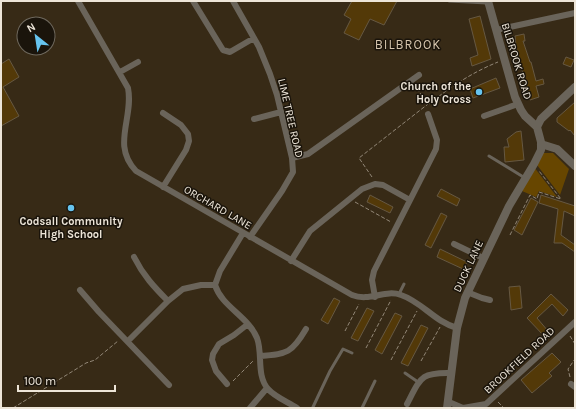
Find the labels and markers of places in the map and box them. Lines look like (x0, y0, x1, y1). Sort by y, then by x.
place label: Church of the Holy Cross (400, 80, 471, 106)
marker: Church of the Holy Cross (474, 87, 484, 97)
marker: Codsall Community High School (66, 203, 76, 213)
place label: Codsall Community High School (20, 215, 123, 241)

